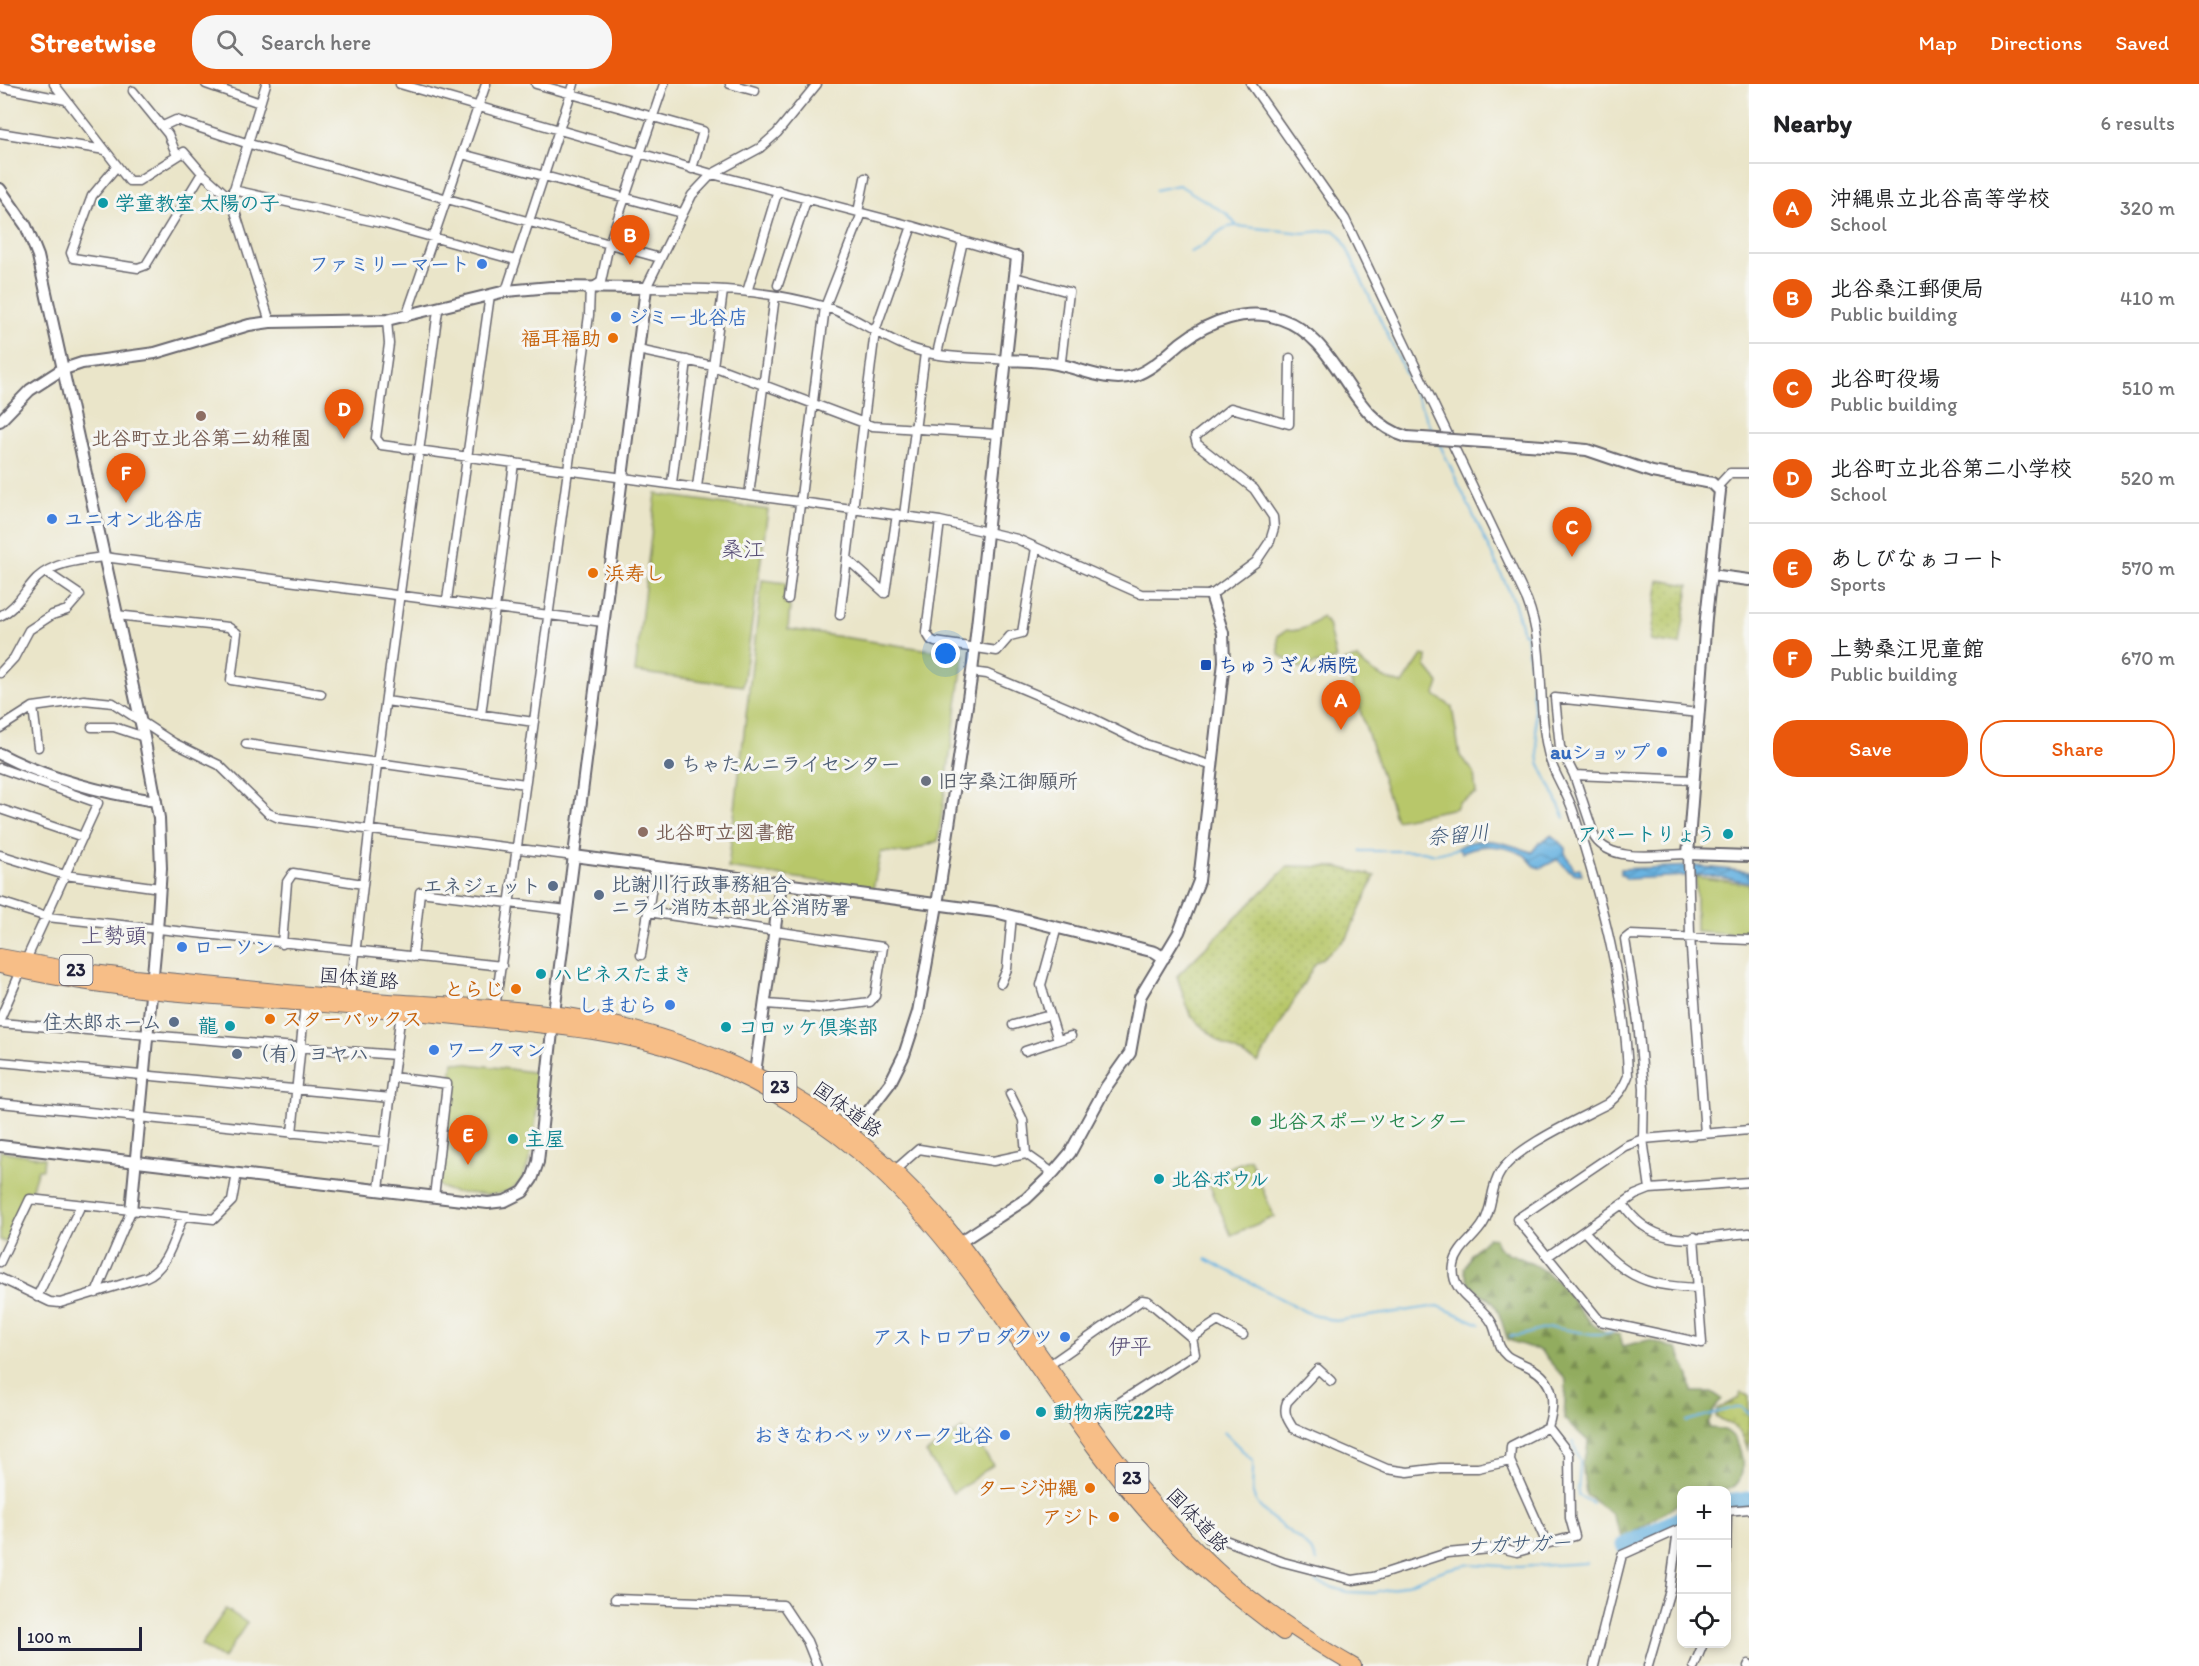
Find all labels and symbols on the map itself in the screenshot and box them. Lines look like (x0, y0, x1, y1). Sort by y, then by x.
place label: 学童教室 太陽の子 (115, 191, 280, 215)
marker: 学童教室 太陽の子 (96, 196, 110, 210)
pin: B (610, 216, 650, 265)
place label: ファミリーマート (309, 252, 470, 276)
marker: ファミリーマート (475, 257, 489, 271)
place label: ジミー北谷店 (628, 305, 748, 329)
marker: ジミー北谷店 (609, 310, 623, 324)
place label: 福耳福助 (521, 326, 601, 350)
marker: 福耳福助 (606, 331, 620, 345)
pin: D (324, 390, 364, 439)
marker: 北谷町立北谷第二幼稚園 (194, 409, 208, 423)
place label: 北谷町立北谷第二幼稚園 (91, 426, 311, 450)
pin: F (106, 454, 146, 503)
place label: ユニオン北谷店 (64, 507, 204, 531)
pin: C (1552, 508, 1592, 557)
marker: ユニオン北谷店 (45, 512, 59, 526)
district label: 桑江 (721, 536, 765, 563)
place label: 浜寿し (605, 561, 665, 585)
marker: 浜寿し (586, 566, 600, 580)
your location (931, 639, 960, 668)
place label: ちゅうざん病院 (1218, 653, 1358, 677)
marker: ちゅうざん病院 (1199, 658, 1213, 672)
pin: A (1322, 680, 1360, 730)
place label: auショップ (1550, 740, 1650, 764)
marker: auショップ (1655, 745, 1669, 759)
place label: ちゃたんニライセンター (681, 752, 901, 776)
marker: ちゃたんニライセンター (662, 757, 676, 771)
place label: 旧字桑江御願所 (938, 769, 1078, 793)
marker: 旧字桑江御願所 (919, 774, 933, 788)
water label: 奈留川 (1425, 819, 1490, 850)
place label: 北谷町立図書館 (655, 820, 795, 844)
place label: アパートりょう (1577, 822, 1716, 846)
marker: 北谷町立図書館 (636, 825, 650, 839)
marker: アパートりょう (1721, 827, 1735, 841)
place label: 比謝川行政事務組合 ニライ消防本部北谷消防署 (611, 872, 851, 919)
place label: エネジェット (423, 874, 541, 898)
marker: エネジェット (546, 879, 560, 893)
marker: 比謝川行政事務組合 ニライ消防本部北谷消防署 (592, 888, 606, 902)
district label: 上勢頭 (81, 922, 147, 949)
place label: ローソン (194, 935, 274, 959)
marker: ローソン (175, 940, 189, 954)
road number: 23 (60, 955, 92, 985)
place label: ハピネスたまき (553, 962, 693, 986)
street label: 国体道路 (318, 963, 400, 993)
marker: ハピネスたまき (534, 967, 548, 981)
place label: とらじ (444, 977, 504, 1001)
marker: とらじ (509, 982, 523, 996)
place label: しまむら (578, 993, 658, 1017)
marker: しまむら (663, 998, 677, 1012)
place label: スターバックス (282, 1007, 422, 1031)
place label: 住太郎ホーム (43, 1010, 162, 1034)
marker: スターバックス (263, 1012, 277, 1026)
place label: 龍 (198, 1014, 218, 1038)
marker: 住太郎ホーム (167, 1015, 181, 1029)
place label: コロッケ倶楽部 (738, 1015, 878, 1039)
marker: 龍 (223, 1019, 237, 1033)
marker: コロッケ倶楽部 (719, 1020, 733, 1034)
place label: ワークマン (446, 1038, 546, 1062)
place label: （有）ヨヤハ (249, 1042, 369, 1066)
marker: ワークマン (427, 1043, 441, 1057)
marker: （有）ヨヤハ (230, 1047, 244, 1061)
road number: 23 (764, 1072, 796, 1102)
street label: 国体道路 (809, 1076, 887, 1142)
place label: 北谷スポーツセンター (1268, 1109, 1468, 1133)
marker: 北谷スポーツセンター (1249, 1114, 1263, 1128)
pin: E (448, 1116, 488, 1165)
place label: 主屋 (525, 1127, 565, 1151)
marker: 主屋 (506, 1132, 520, 1146)
place label: 北谷ボウル (1171, 1167, 1269, 1191)
marker: 北谷ボウル (1152, 1172, 1166, 1186)
place label: アストロプロダクツ (873, 1325, 1053, 1349)
marker: アストロプロダクツ (1058, 1330, 1072, 1344)
district label: 伊平 (1108, 1333, 1152, 1360)
place label: 動物病院22時 (1053, 1400, 1174, 1424)
marker: 動物病院22時 (1034, 1405, 1048, 1419)
place label: おきなわベッツパーク北谷 (753, 1423, 993, 1447)
marker: おきなわベッツパーク北谷 (998, 1428, 1012, 1442)
road number: 23 (1116, 1463, 1148, 1493)
place label: タージ沖縄 (978, 1476, 1078, 1500)
marker: タージ沖縄 (1083, 1481, 1097, 1495)
street label: 国体道路 (1162, 1483, 1234, 1557)
place label: アジト (1042, 1505, 1102, 1529)
marker: アジト (1107, 1510, 1121, 1524)
water label: ナガサガー (1466, 1529, 1572, 1558)
scale bar (18, 1624, 142, 1652)

